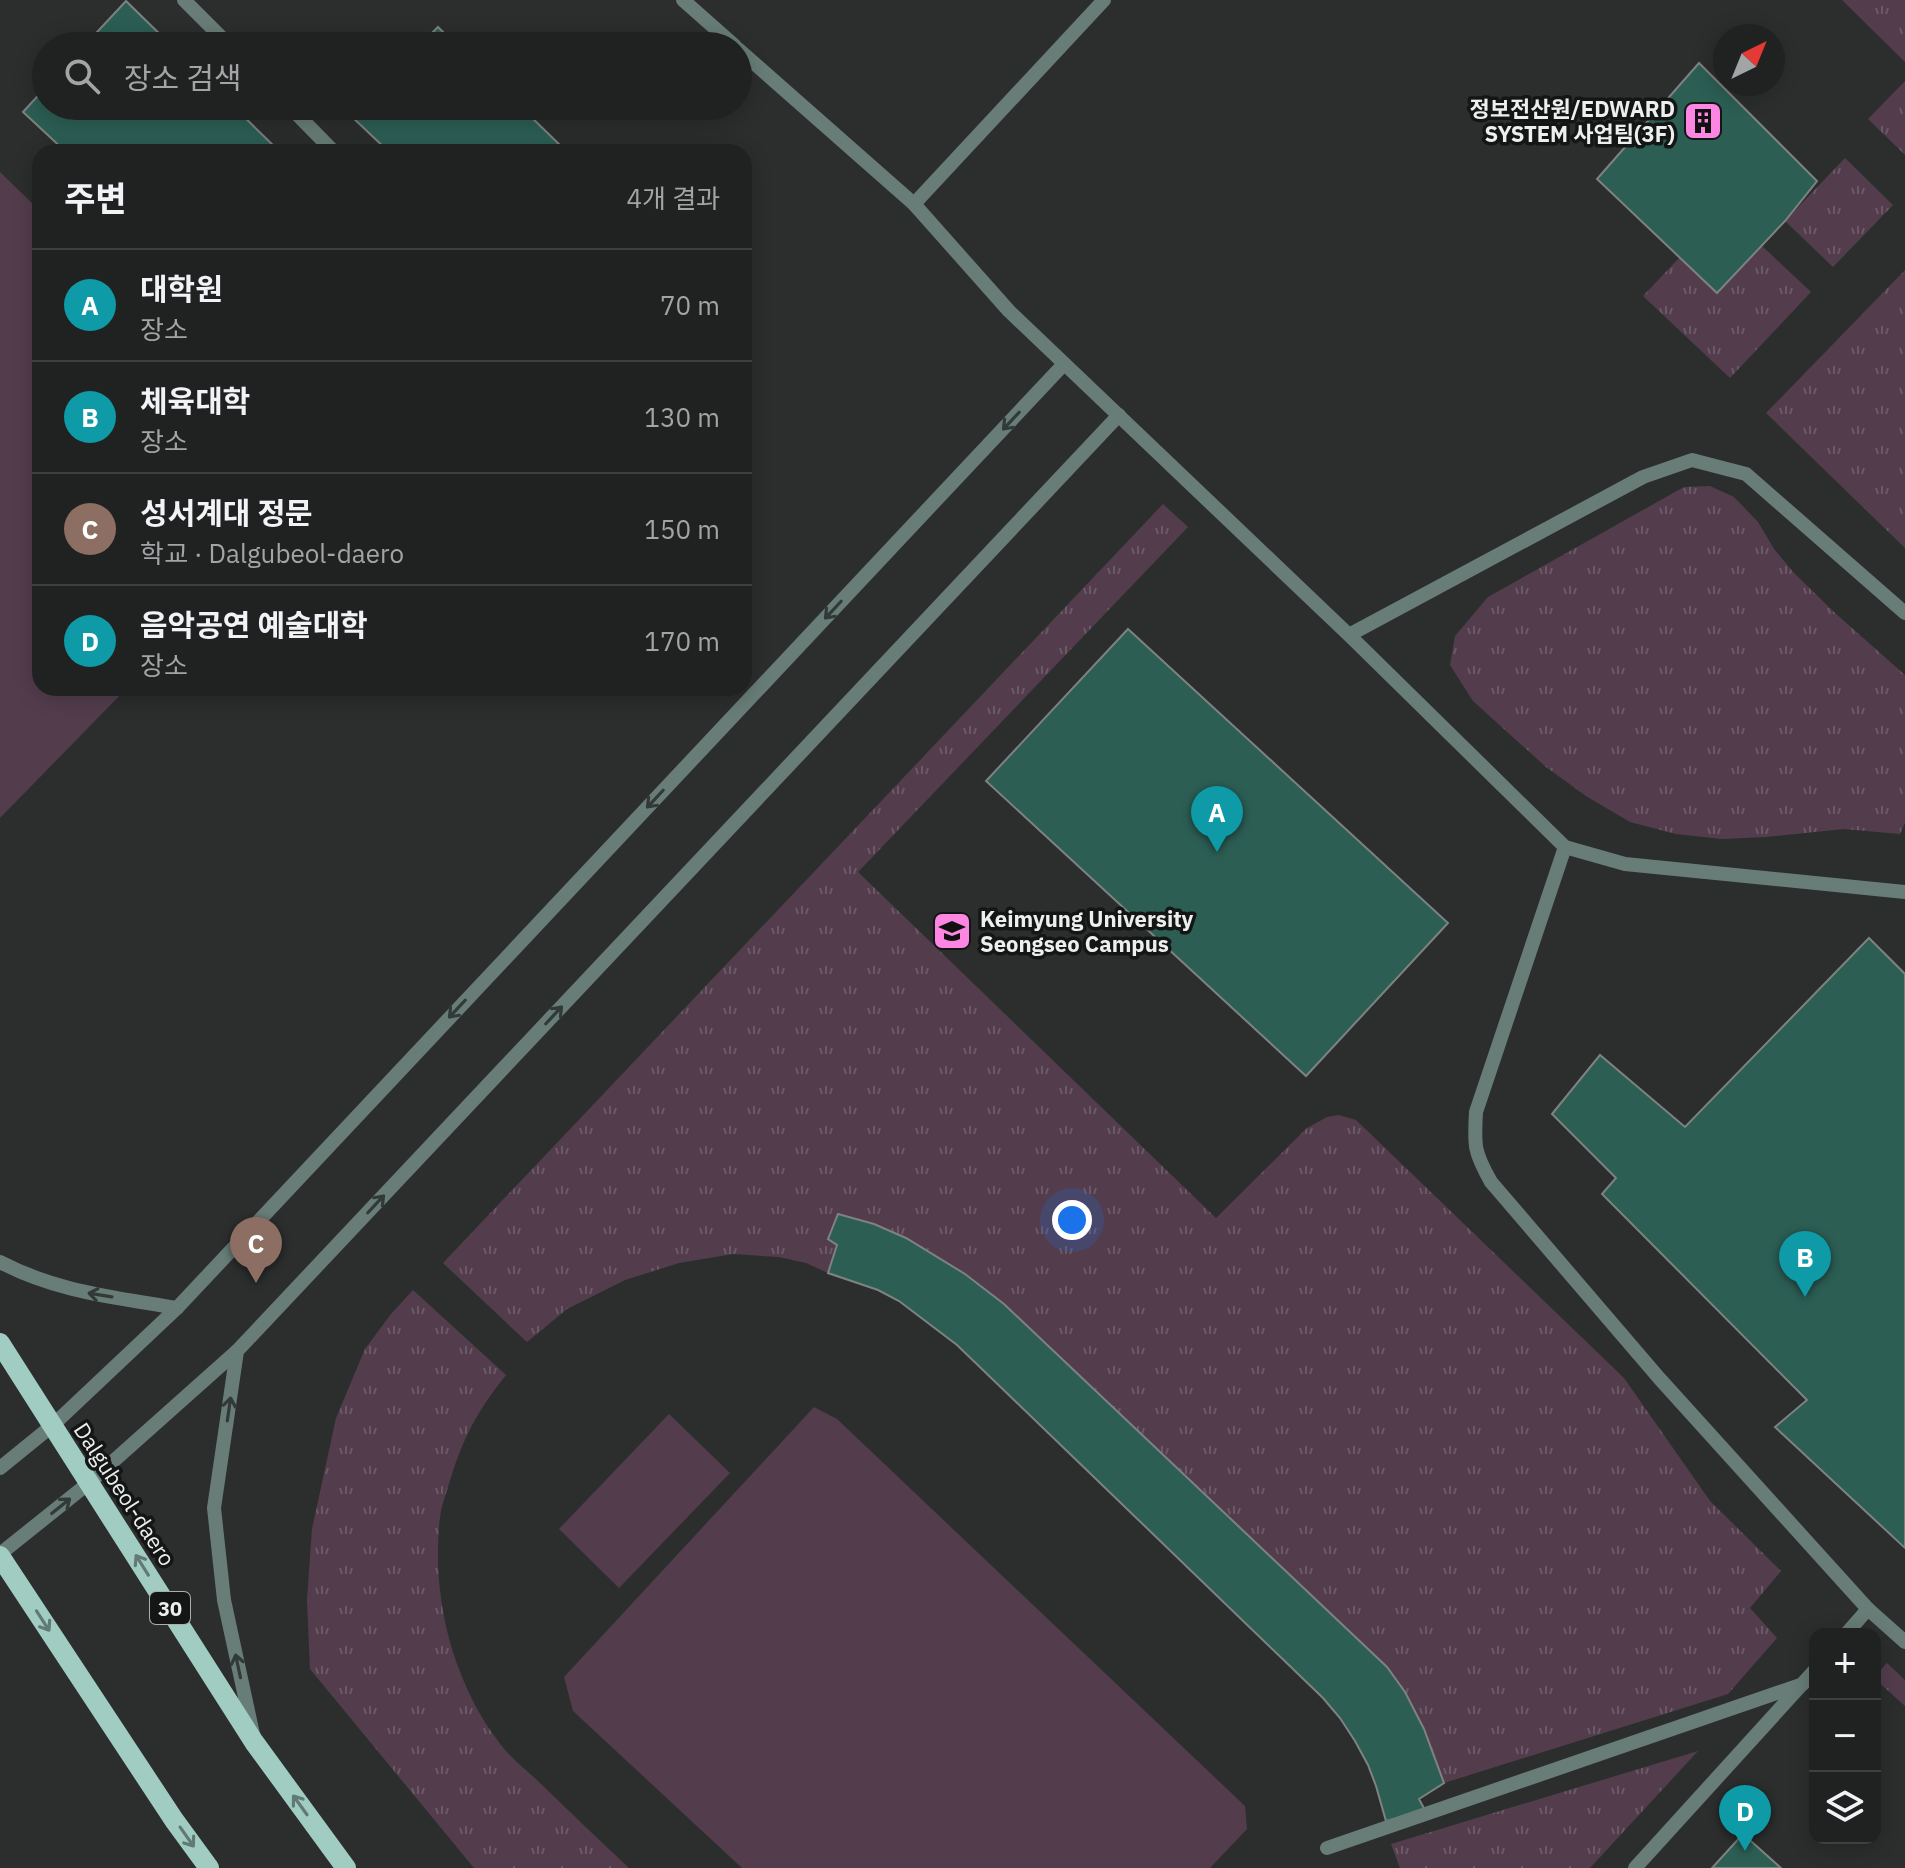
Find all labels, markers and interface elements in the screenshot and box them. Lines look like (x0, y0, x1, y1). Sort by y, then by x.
north arrow (1713, 24, 1785, 96)
search box (32, 32, 752, 120)
icon: search (60, 54, 104, 98)
text: 장소 검색 (124, 58, 241, 97)
place label: 정보전산원/EDWARD SYSTEM 사업팀(3F) (1469, 94, 1675, 148)
building icon: 정보전산원/EDWARD SYSTEM 사업팀(3F) (1682, 100, 1724, 142)
text: 주변 (64, 176, 127, 220)
text: 4개 결과 (627, 181, 720, 215)
text: 대학원 (140, 269, 223, 308)
text: A (81, 288, 99, 322)
text: 70 m (660, 288, 720, 322)
text: 장소 (140, 312, 188, 346)
text: 체육대학 (140, 381, 250, 420)
text: B (81, 400, 99, 434)
text: 130 m (644, 400, 720, 434)
one-way arrow (1002, 410, 1021, 430)
text: 장소 (140, 424, 188, 458)
text: 성서계대 정문 (140, 493, 313, 532)
text: C (82, 512, 98, 546)
text: 150 m (644, 512, 720, 546)
text: 학교 · Dalgubeol-daero (140, 536, 404, 570)
one-way arrow (823, 600, 842, 620)
text: 음악공연 예술대학 (140, 605, 368, 644)
text: D (81, 624, 99, 658)
text: 170 m (644, 624, 720, 658)
text: 장소 (140, 648, 188, 682)
pin: A (1191, 786, 1243, 852)
one-way arrow (645, 789, 664, 809)
place label: Keimyung University Seongseo Campus (980, 904, 1194, 958)
school or university icon: Keimyung University Seongseo Campus (931, 910, 973, 952)
one-way arrow (448, 999, 467, 1019)
one-way arrow (544, 1006, 563, 1025)
one-way arrow (366, 1195, 384, 1215)
your location (1052, 1200, 1092, 1240)
pin: C (230, 1217, 282, 1283)
pin: B (1779, 1231, 1831, 1297)
one-way arrow (88, 1287, 113, 1302)
one-way arrow (222, 1397, 237, 1422)
street label: Dalgubeol-daero (68, 1417, 182, 1571)
one-way arrow (50, 1497, 71, 1514)
one-way arrow (134, 1554, 151, 1576)
road number: 30 (150, 1592, 190, 1624)
one-way arrow (35, 1609, 51, 1632)
map controls (1809, 1628, 1881, 1844)
button: + (1809, 1628, 1881, 1700)
one-way arrow (230, 1653, 245, 1679)
button: − (1809, 1700, 1881, 1772)
button: layers (1809, 1772, 1881, 1844)
pin: D (1719, 1785, 1771, 1851)
one-way arrow (292, 1795, 309, 1816)
one-way arrow (179, 1826, 195, 1848)

